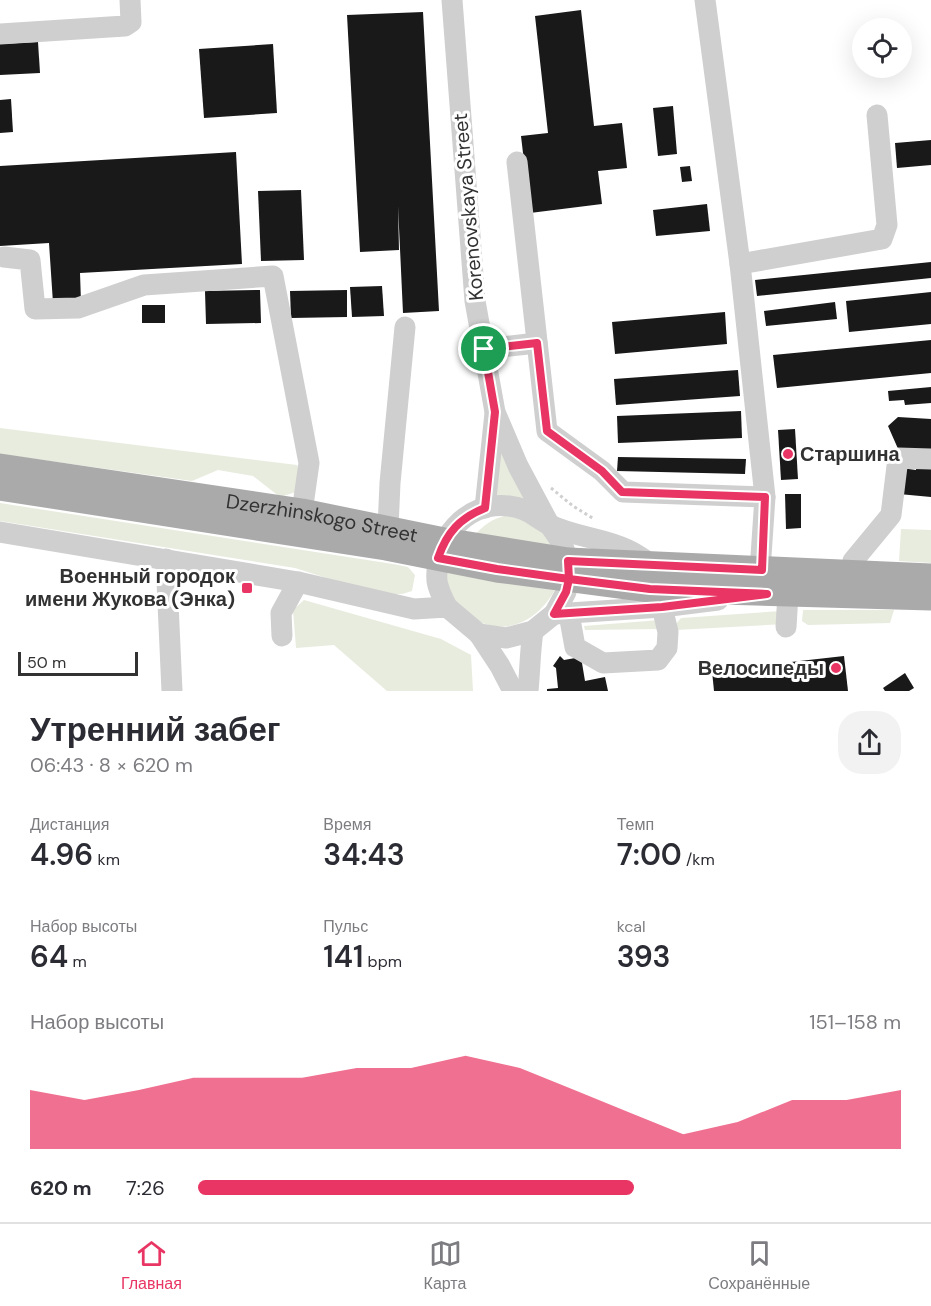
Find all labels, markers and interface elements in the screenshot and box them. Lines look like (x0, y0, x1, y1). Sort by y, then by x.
map controls (852, 18, 912, 78)
button: locate (852, 18, 912, 78)
street label: Korenovskaya Street (447, 112, 489, 302)
pin (458, 323, 509, 374)
icon: arrive (467, 332, 500, 365)
place label: Старшина (800, 441, 901, 467)
marker: Старшина (781, 447, 795, 461)
street label: Dzerzhinskogo Street (224, 488, 420, 548)
place label: Военный городок имени Жукова (Энка) (25, 563, 236, 612)
marker: Военный городок имени Жукова (Энка) (240, 581, 254, 595)
scale bar (18, 649, 138, 676)
text: 50 m (27, 652, 66, 673)
place label: Велосипеды (698, 655, 824, 681)
marker: Велосипеды (829, 661, 843, 675)
text: Утренний забег (30, 708, 281, 751)
button: share (838, 711, 901, 774)
text: 06:43 · 8 × 620 m (30, 752, 193, 778)
text: Дистанция (30, 814, 109, 835)
text: Время (323, 814, 371, 835)
text: Темп (617, 814, 654, 835)
text: 4.96 (30, 835, 93, 874)
text: 34:43 (323, 835, 405, 874)
text: 7:00 (617, 835, 682, 874)
text: km (93, 849, 120, 870)
text: /km (682, 849, 715, 870)
text: Набор высоты (30, 916, 137, 937)
text: Пульс (323, 916, 368, 937)
text: kcal (617, 916, 646, 937)
text: 64 (30, 937, 68, 976)
text: 141 (323, 937, 363, 976)
text: 393 (617, 937, 671, 976)
text: m (68, 951, 87, 972)
text: bpm (363, 951, 402, 972)
text: Набор высоты (30, 1009, 164, 1035)
text: 151–158 m (809, 1009, 901, 1035)
text: 620 m (30, 1175, 92, 1201)
text: 7:26 (126, 1175, 165, 1201)
tab: Главная (121, 1237, 182, 1294)
tab: Карта (424, 1237, 466, 1294)
tab: Сохранённые (708, 1237, 810, 1294)

